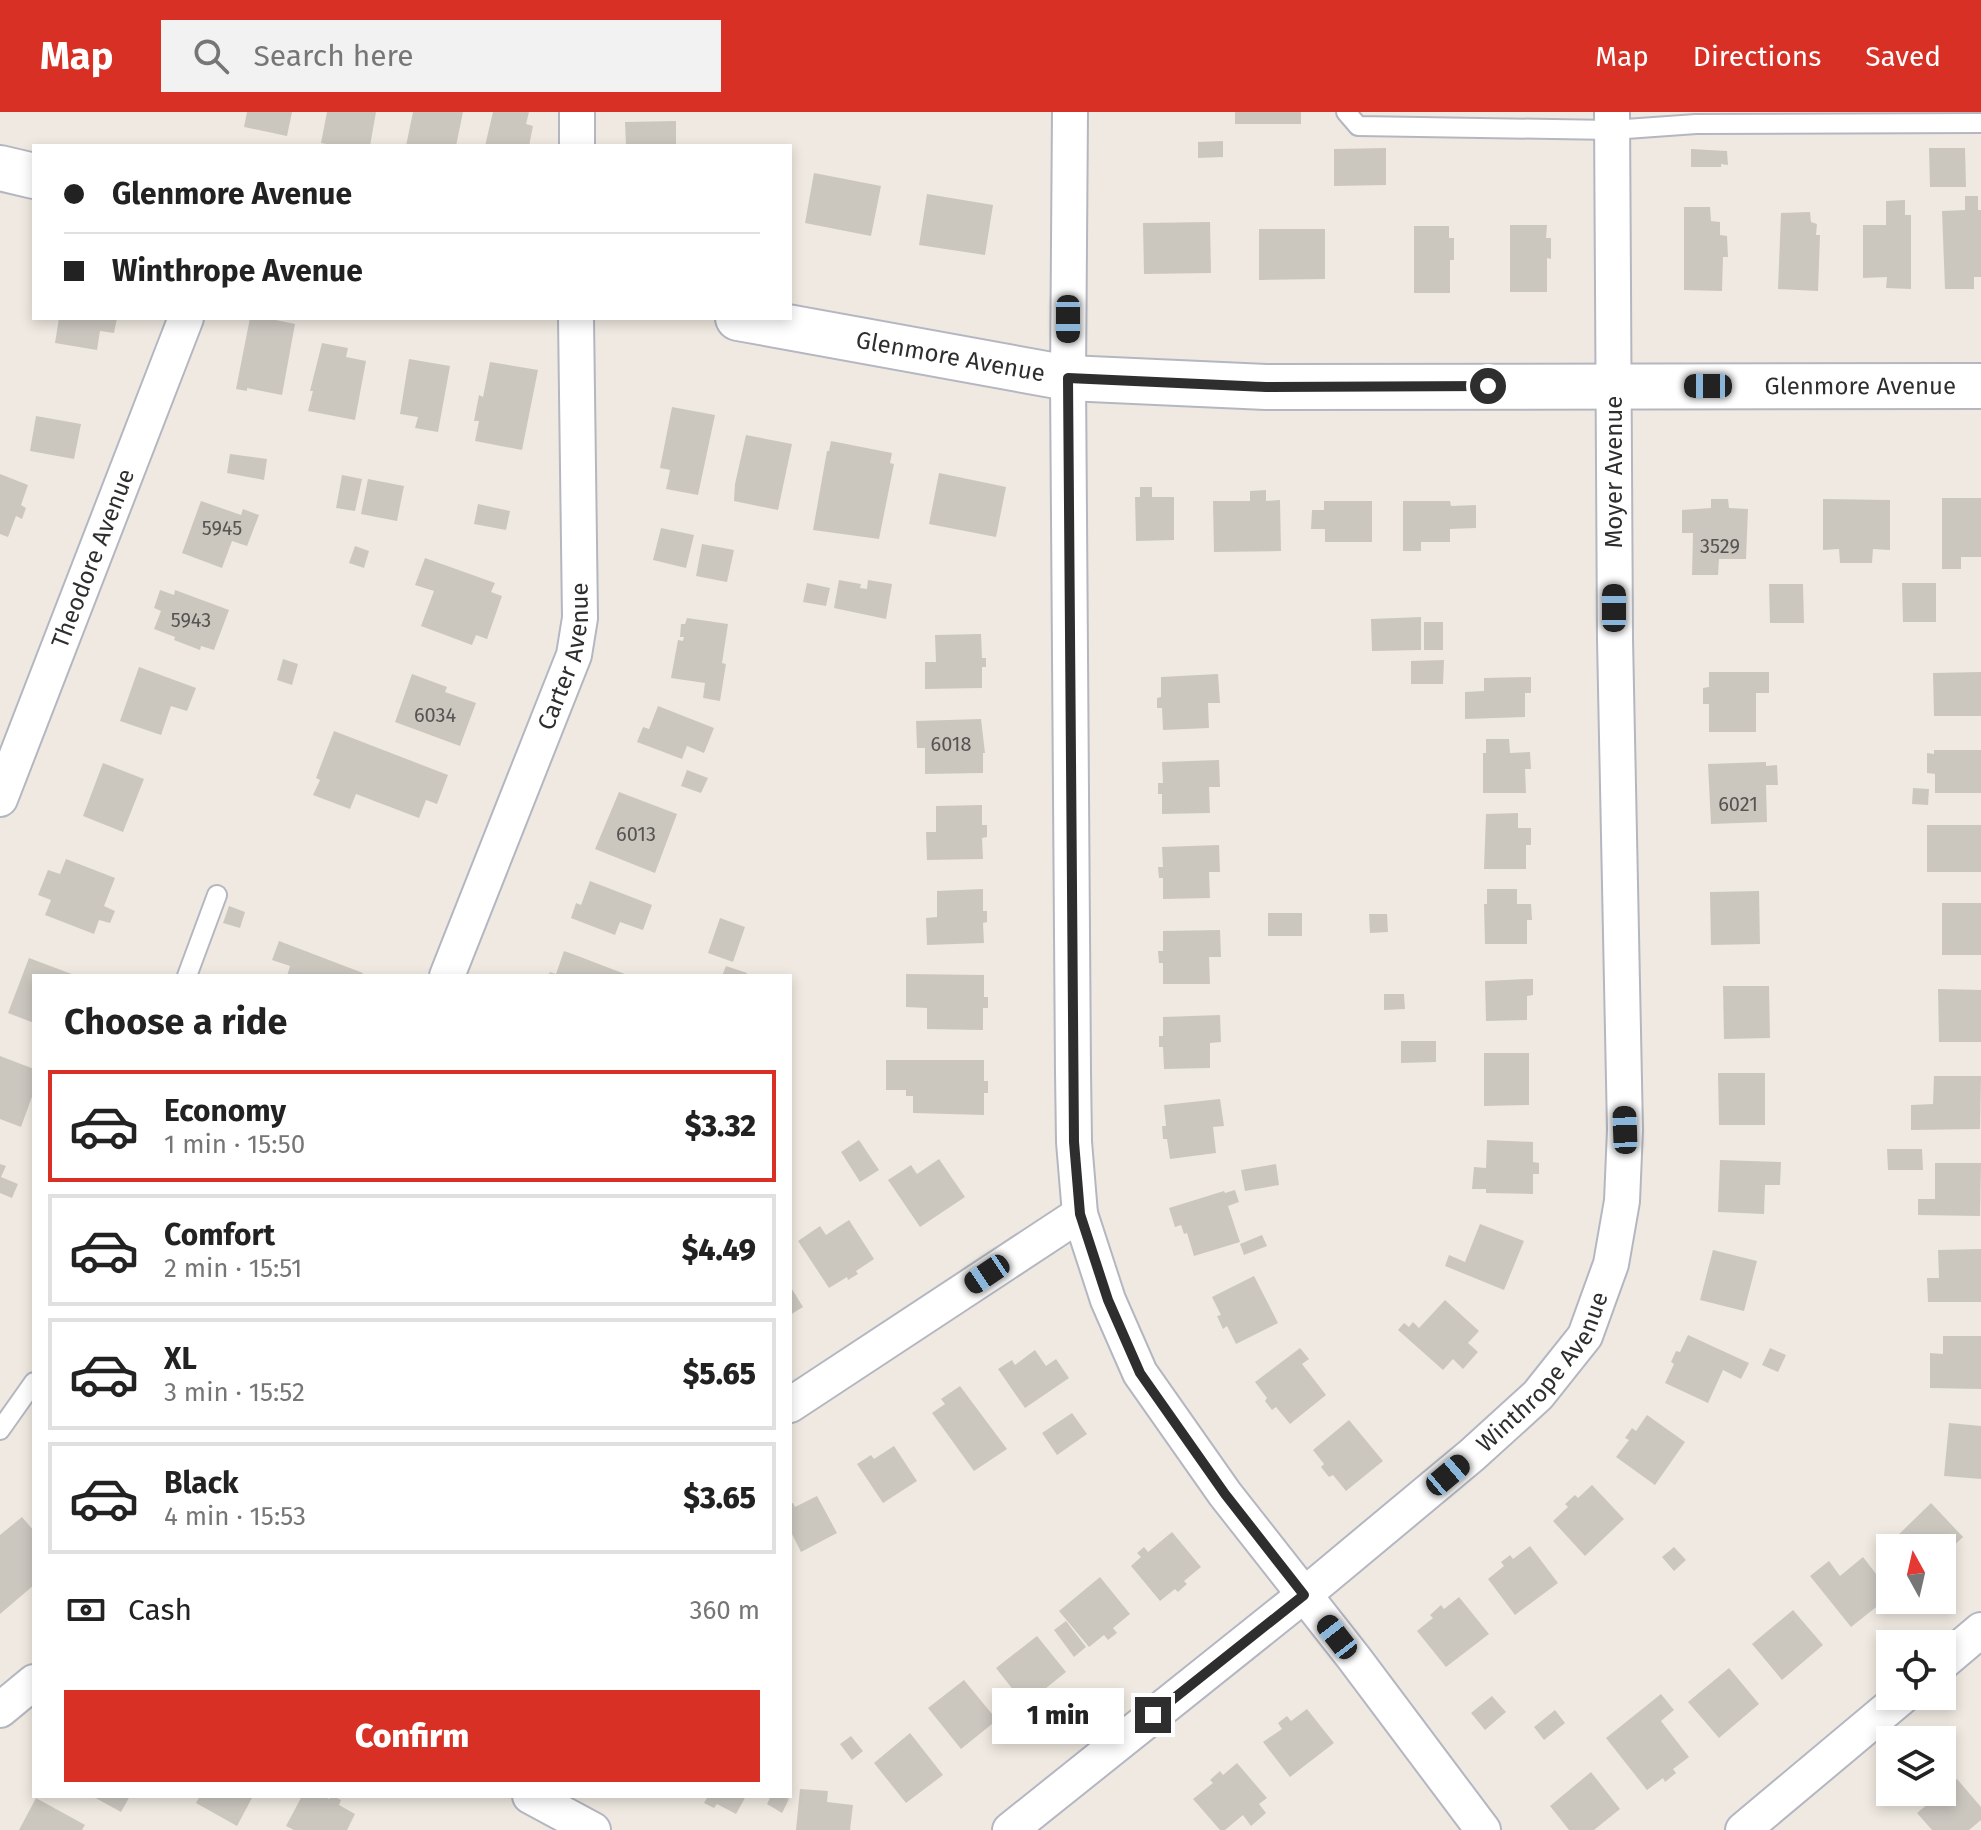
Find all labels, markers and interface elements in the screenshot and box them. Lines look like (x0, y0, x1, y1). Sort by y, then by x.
search box (161, 20, 721, 92)
text: Map (40, 33, 113, 79)
icon: search (189, 34, 233, 78)
text: Search here (253, 38, 414, 74)
text: Map (1595, 40, 1649, 73)
text: Directions (1693, 40, 1821, 73)
text: Saved (1865, 40, 1941, 73)
text: Glenmore Avenue (112, 176, 352, 212)
text: Winthrope Avenue (112, 253, 363, 289)
car (1056, 295, 1080, 343)
street label: Glenmore Avenue (854, 326, 1047, 388)
route start (1470, 368, 1506, 404)
street label: Glenmore Avenue (1765, 372, 1956, 400)
car (1684, 374, 1732, 398)
street label: Moyer Avenue (1600, 396, 1628, 548)
street label: Theodore Avenue (46, 465, 140, 652)
house number: 5945 (202, 516, 242, 540)
house number: 3529 (1700, 534, 1740, 558)
street label: Carter Avenue (532, 582, 594, 734)
car (1602, 584, 1626, 632)
house number: 5943 (171, 608, 211, 632)
house number: 6034 (414, 703, 456, 727)
house number: 6018 (931, 732, 972, 756)
house number: 6021 (1718, 792, 1758, 816)
house number: 6013 (616, 822, 656, 846)
text: Choose a ride (64, 1000, 287, 1044)
icon: car (68, 1090, 140, 1162)
text: Economy (164, 1093, 286, 1129)
car (1612, 1106, 1638, 1154)
text: $3.32 (685, 1108, 756, 1144)
text: 1 min · 15:50 (164, 1129, 305, 1160)
icon: car (68, 1214, 140, 1286)
text: Comfort (164, 1217, 275, 1253)
text: $4.49 (682, 1232, 756, 1268)
car (960, 1251, 1014, 1297)
text: 2 min · 15:51 (164, 1253, 302, 1284)
street label: Winthrope Avenue (1471, 1288, 1614, 1458)
icon: car (68, 1338, 140, 1410)
text: XL (164, 1341, 197, 1377)
text: $5.65 (683, 1356, 756, 1392)
text: 3 min · 15:52 (164, 1377, 305, 1408)
car (1422, 1450, 1474, 1500)
icon: car (68, 1462, 140, 1534)
text: Black (164, 1465, 239, 1501)
text: $3.65 (683, 1480, 756, 1516)
text: 4 min · 15:53 (164, 1501, 306, 1532)
north arrow (1876, 1534, 1956, 1614)
map controls (1876, 1534, 1956, 1806)
icon: cash (64, 1588, 108, 1632)
text: Cash (128, 1592, 192, 1628)
text: 360 m (689, 1595, 760, 1626)
car (1313, 1611, 1361, 1663)
button: locate (1876, 1630, 1956, 1710)
callout: 1 min (993, 1687, 1125, 1743)
button: Confirm (64, 1690, 760, 1782)
route end (1135, 1697, 1171, 1733)
text: 1 min (1027, 1700, 1089, 1731)
button: layers (1876, 1726, 1956, 1806)

